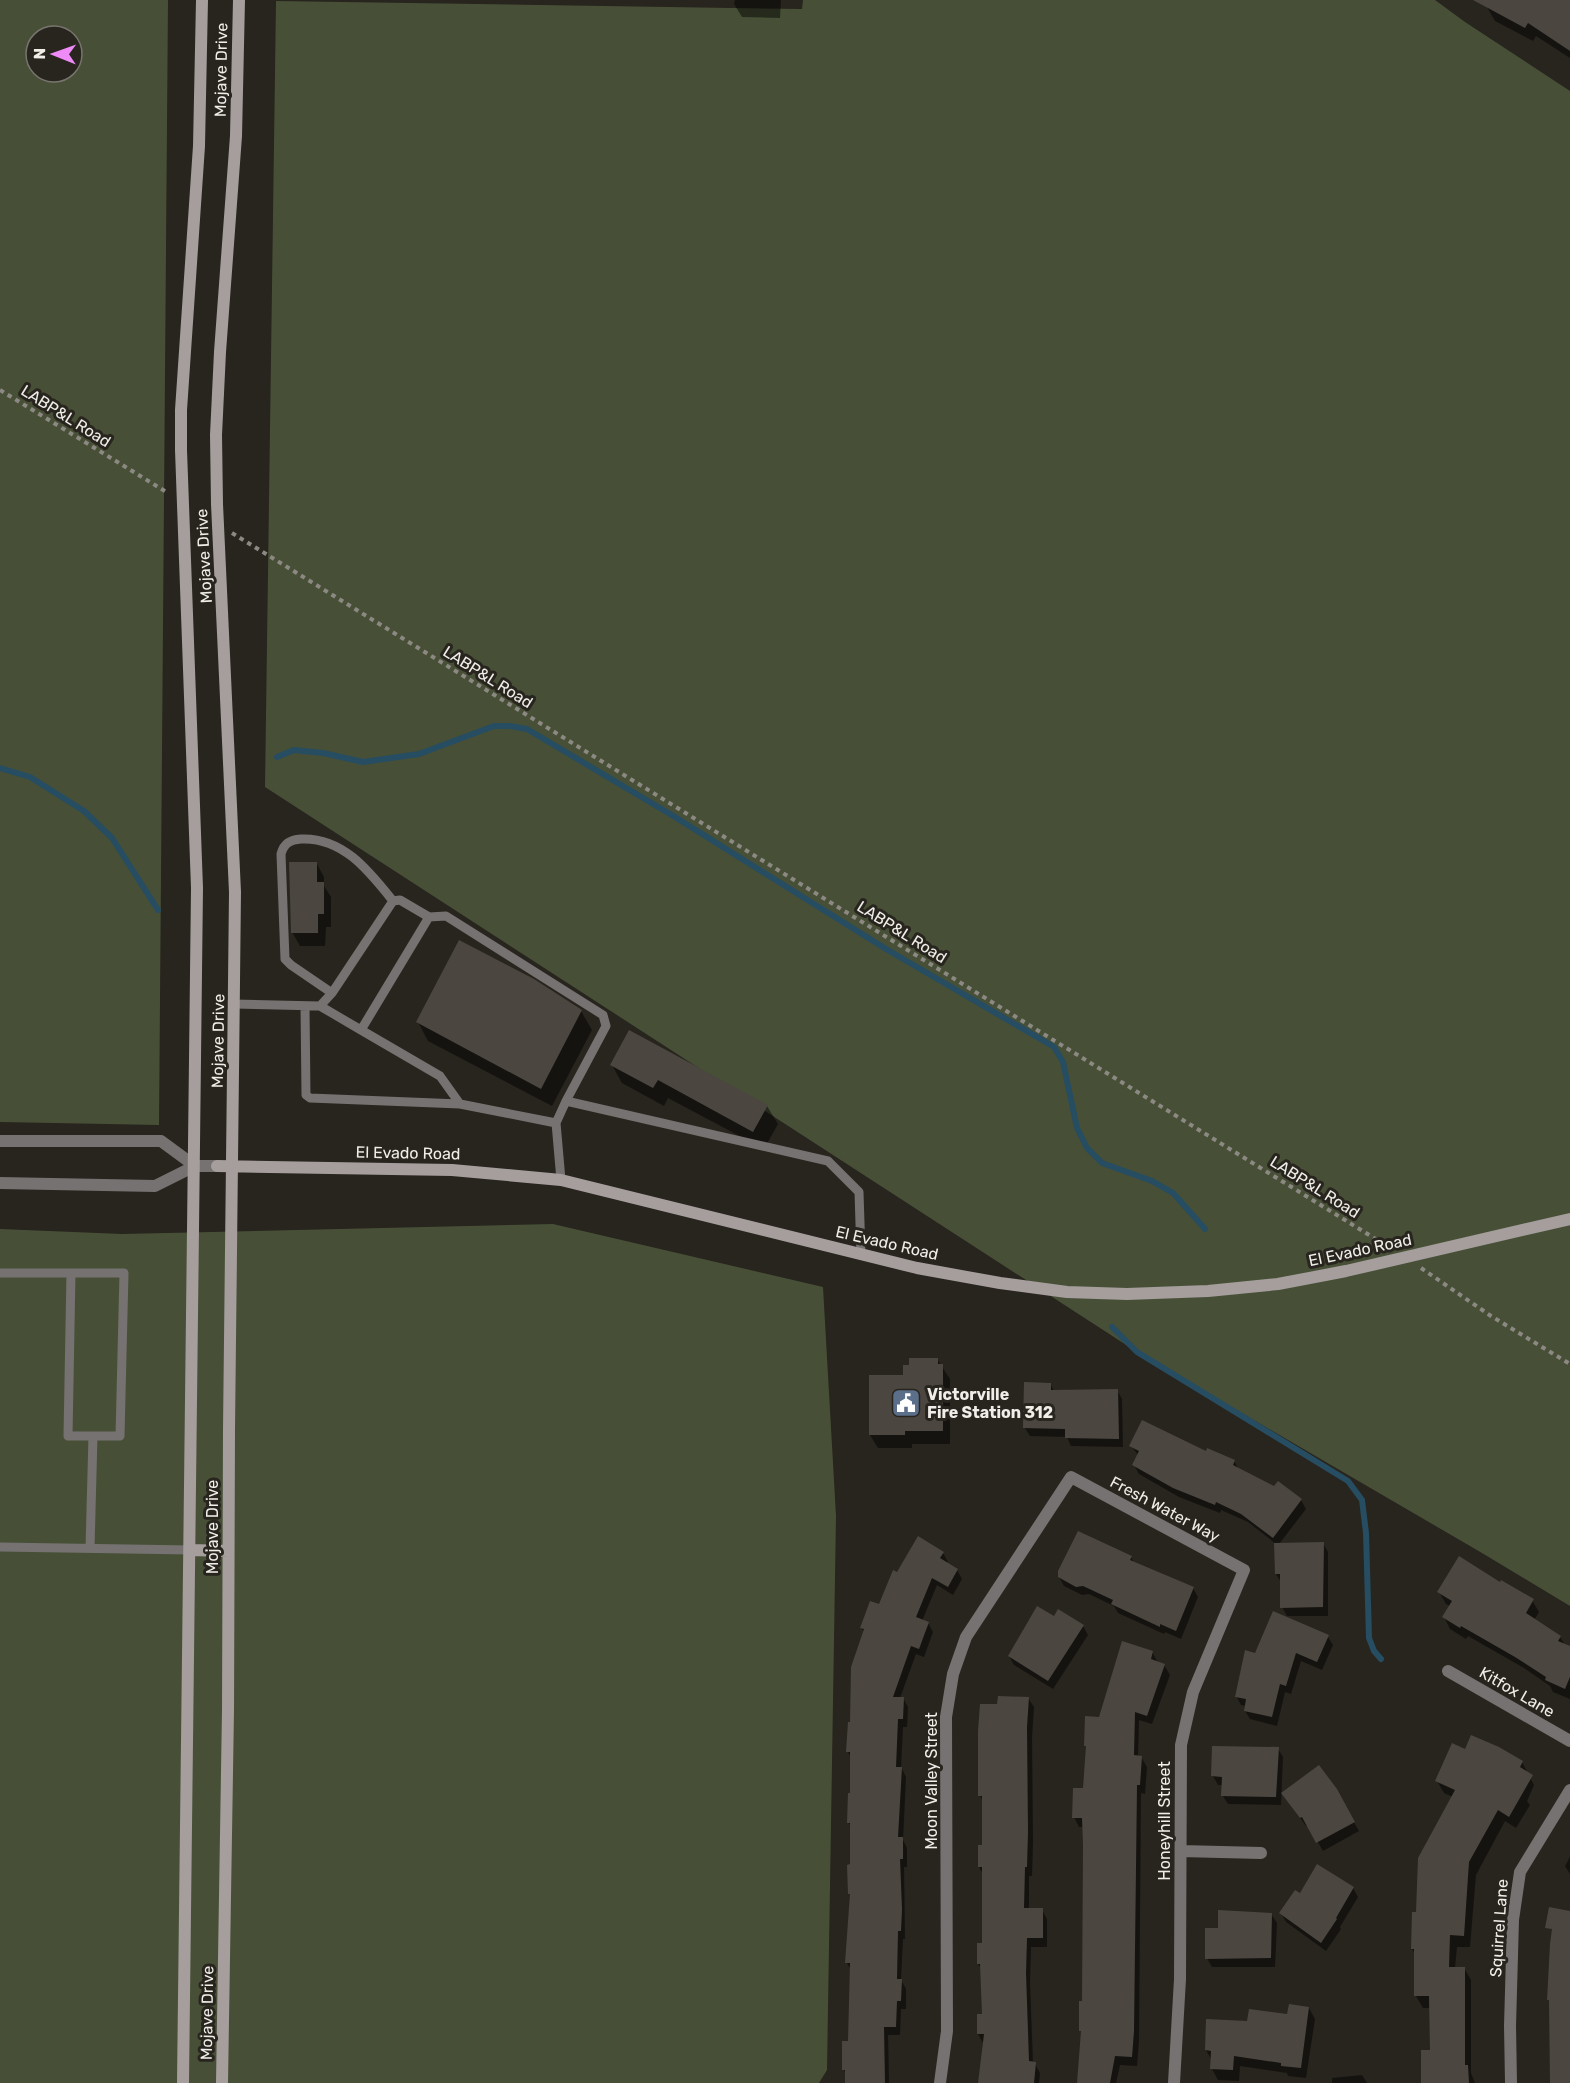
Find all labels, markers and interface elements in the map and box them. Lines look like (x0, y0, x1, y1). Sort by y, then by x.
street label: Mojave Drive (211, 23, 231, 117)
north arrow (24, 24, 84, 84)
text: N (30, 48, 49, 60)
street label: LABP&L Road (18, 381, 114, 451)
street label: Mojave Drive (192, 508, 216, 604)
street label: LABP&L Road (440, 642, 536, 712)
street label: LABP&L Road (854, 897, 950, 967)
street label: Mojave Drive (208, 994, 228, 1088)
street label: El Evado Road (355, 1143, 461, 1163)
street label: LABP&L Road (1267, 1152, 1363, 1222)
street label: El Evado Road (834, 1222, 940, 1264)
street label: El Evado Road (1307, 1230, 1413, 1270)
place label: Victorville Fire Station 312 (927, 1385, 1053, 1422)
public building icon: Victorville Fire Station 312 (890, 1387, 922, 1419)
street label: Fresh Water Way (1107, 1472, 1223, 1546)
street label: Mojave Drive (203, 1480, 222, 1574)
street label: Kitfox Lane (1476, 1663, 1558, 1721)
street label: Moon Valley Street (922, 1712, 941, 1850)
street label: Honeyhill Street (1155, 1761, 1174, 1881)
street label: Squirrel Lane (1486, 1878, 1512, 1978)
street label: Mojave Drive (197, 1966, 217, 2060)

